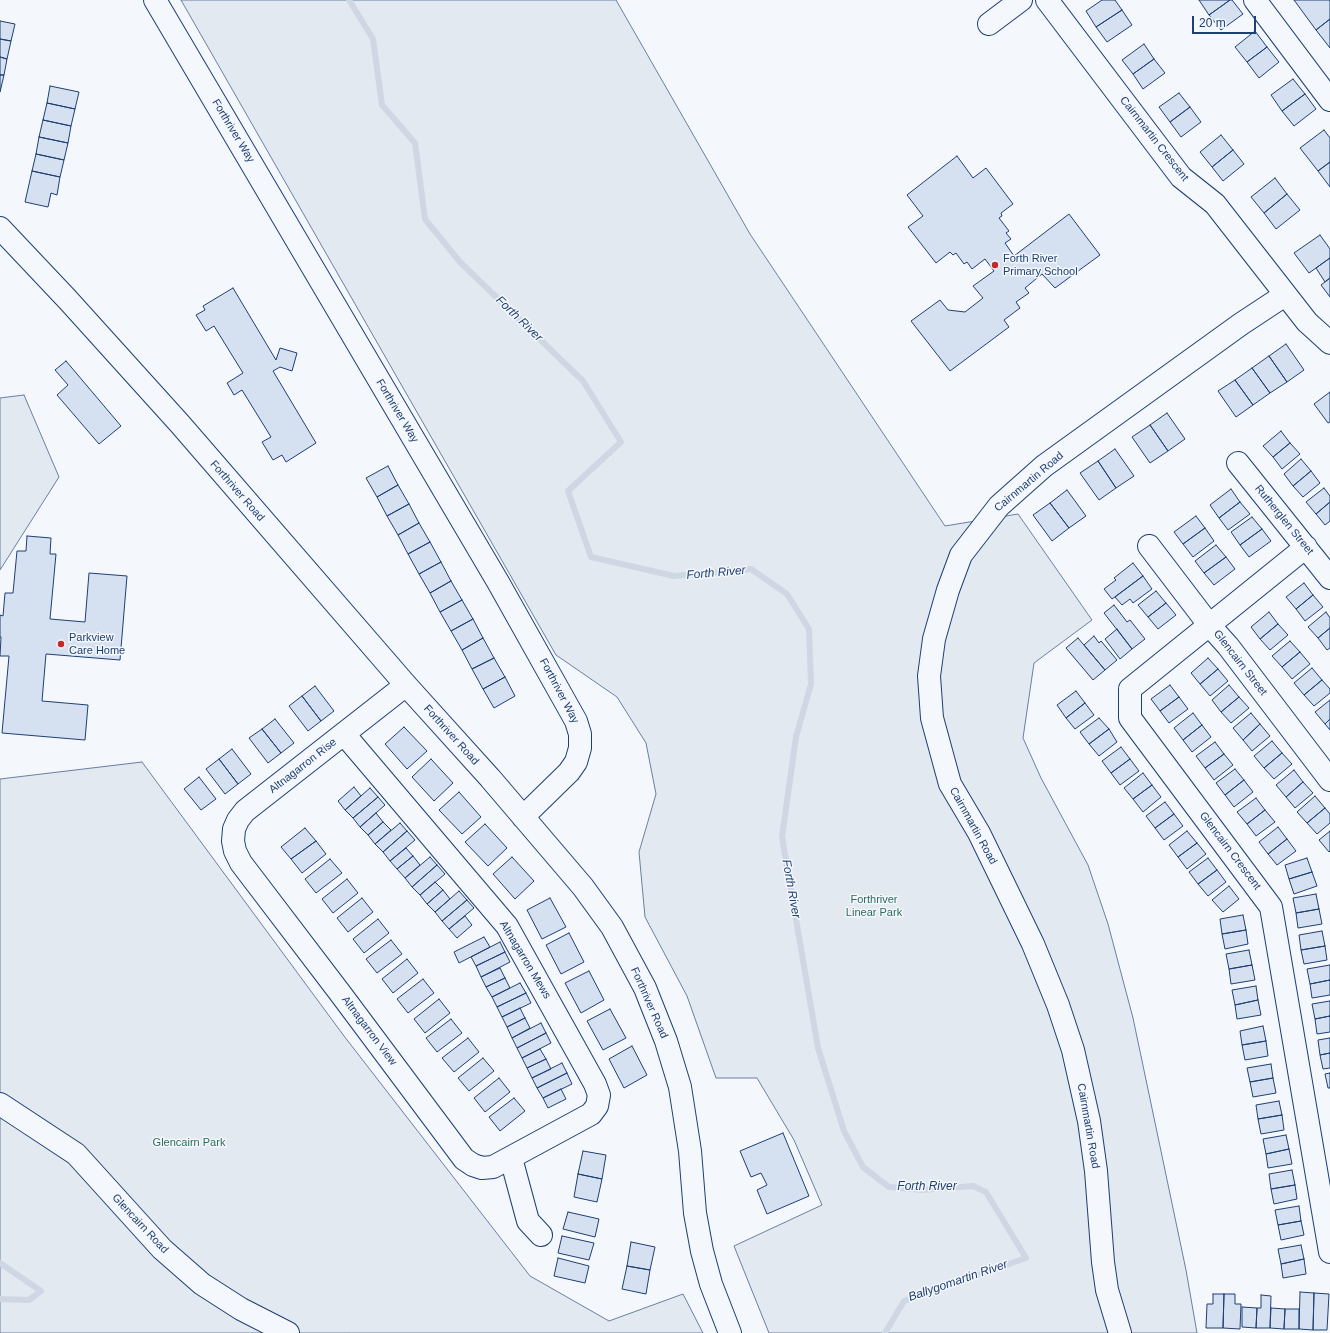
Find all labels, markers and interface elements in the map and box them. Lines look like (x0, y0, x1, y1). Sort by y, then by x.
scale bar (1194, 8, 1258, 34)
text: 20 m (1199, 16, 1226, 30)
street label: Cairnmartin Crescent (1117, 94, 1191, 184)
street label: Forthriver Way (209, 97, 257, 165)
place label: Forth River Primary School (1003, 252, 1078, 278)
marker: Forth River Primary School (990, 260, 1000, 270)
water label: Forth River (493, 293, 545, 345)
street label: Forthriver Way (373, 377, 421, 445)
street label: Cairnmartin Road (992, 449, 1066, 515)
street label: Forthriver Road (207, 458, 267, 524)
street label: Rutherglen Street (1252, 482, 1316, 558)
water label: Forth River (686, 563, 746, 583)
street label: Glencairn Street (1210, 628, 1270, 698)
place label: Parkview Care Home (69, 631, 125, 657)
marker: Parkview Care Home (56, 639, 66, 649)
street label: Forthriver Way (536, 656, 582, 726)
street label: Forthriver Road (421, 702, 481, 768)
street label: Altnagarron Rise (267, 736, 339, 796)
street label: Cairnmartin Road (946, 785, 1000, 867)
street label: Glencairn Crescent (1196, 809, 1264, 893)
water label: Forth River (779, 859, 803, 919)
park label: Forthriver Linear Park (846, 893, 902, 919)
street label: Altnagarron Mews (497, 919, 553, 1001)
street label: Forthriver Road (627, 965, 671, 1041)
street label: Altnagarron View (339, 994, 399, 1068)
street label: Cairnmartin Road (1074, 1082, 1102, 1170)
park label: Glencairn Park (153, 1136, 225, 1150)
water label: Forth River (897, 1180, 957, 1194)
street label: Glencairn Road (109, 1192, 171, 1256)
water label: Ballygomartin River (906, 1257, 1010, 1305)

